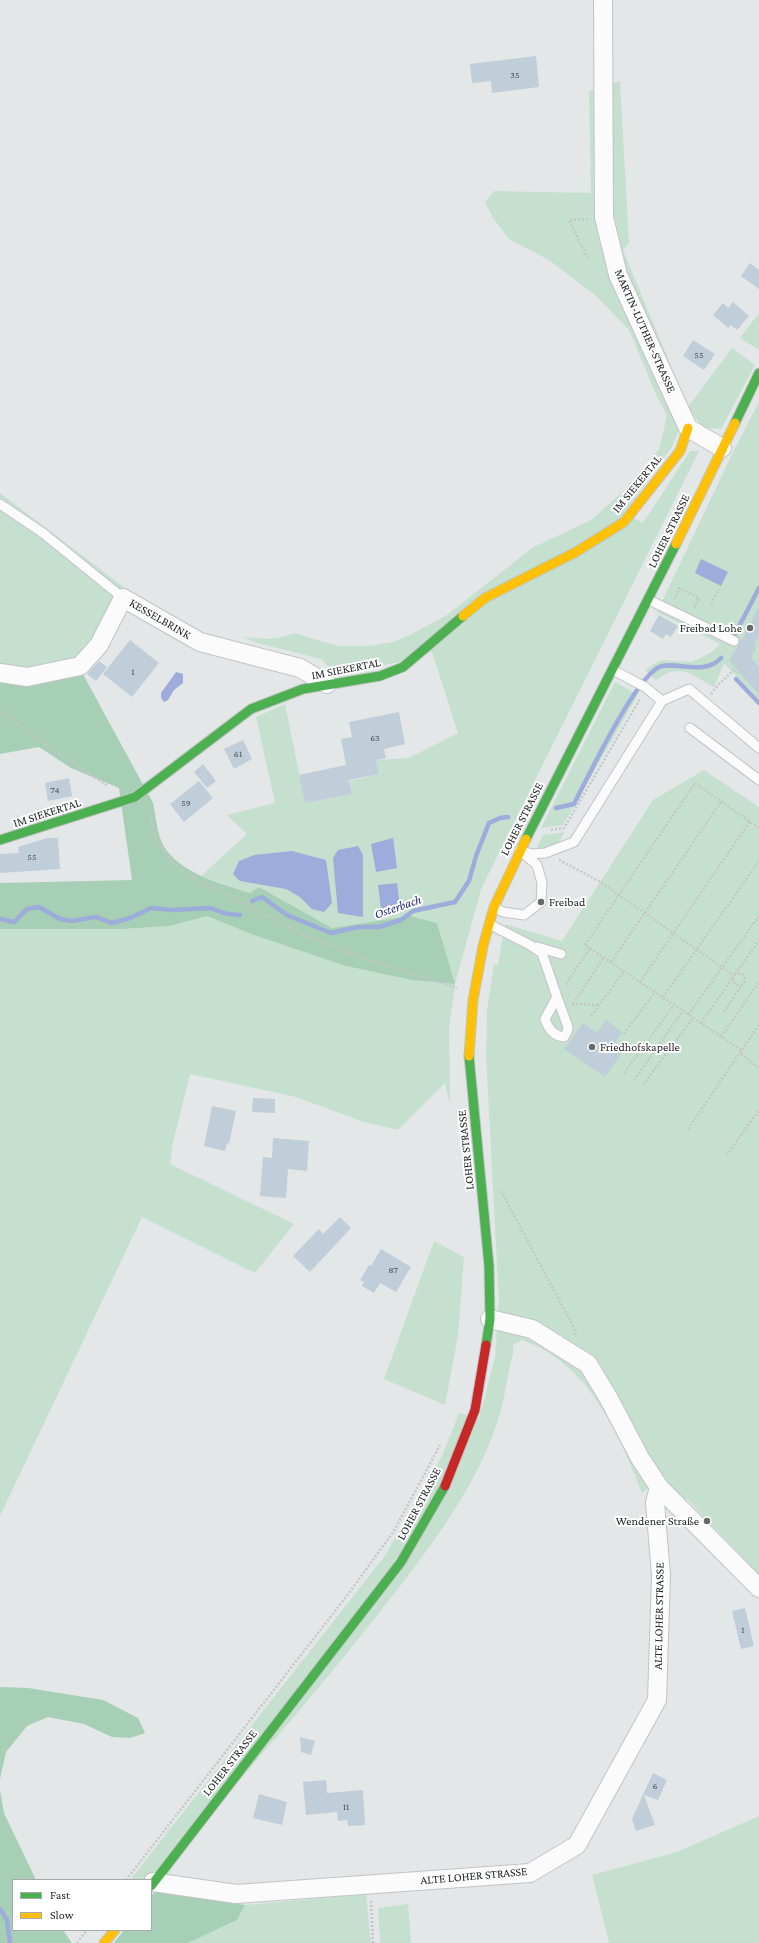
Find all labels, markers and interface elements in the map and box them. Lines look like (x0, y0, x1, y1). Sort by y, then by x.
house number: 35 (510, 69, 520, 81)
street label: MARTIN-LUTHER-STRASSE (611, 267, 679, 395)
house number: 55 (694, 349, 704, 361)
street label: IM SIEKERTAL (609, 452, 665, 516)
street label: LOHER STRASSE (645, 492, 693, 570)
street label: KESSELBRINK (127, 596, 193, 642)
place label: Freibad Lohe (680, 621, 742, 635)
marker: Freibad Lohe (745, 623, 755, 633)
street label: IM SIEKERTAL (310, 655, 382, 683)
house number: 1 (131, 666, 135, 678)
house number: 63 (370, 732, 380, 744)
house number: 61 (234, 748, 242, 760)
street label: LOHER STRASSE (497, 780, 547, 858)
house number: 74 (50, 784, 60, 796)
street label: IM SIEKERTAL (11, 795, 83, 831)
house number: 59 (181, 797, 191, 809)
house number: 55 (27, 851, 37, 863)
water label: Osterbach (372, 892, 424, 922)
place label: Freibad (549, 895, 585, 909)
marker: Freibad (536, 897, 546, 907)
place label: Friedhofskapelle (600, 1040, 680, 1054)
marker: Friedhofskapelle (587, 1042, 597, 1052)
street label: LOHER STRASSE (455, 1109, 477, 1191)
house number: 87 (388, 1264, 398, 1276)
street label: LOHER STRASSE (394, 1465, 444, 1543)
place label: Wendener Straße (616, 1514, 699, 1528)
marker: Wendener Straße (702, 1516, 712, 1526)
street label: ALTE LOHER STRASSE (651, 1562, 667, 1670)
house number: 1 (741, 1624, 745, 1636)
street label: LOHER STRASSE (200, 1727, 260, 1799)
house number: 6 (652, 1780, 658, 1792)
house number: 11 (343, 1801, 349, 1813)
street label: ALTE LOHER STRASSE (420, 1864, 528, 1888)
legend (12, 1879, 152, 1931)
text: Fast (50, 1888, 70, 1902)
text: Slow (50, 1908, 74, 1922)

